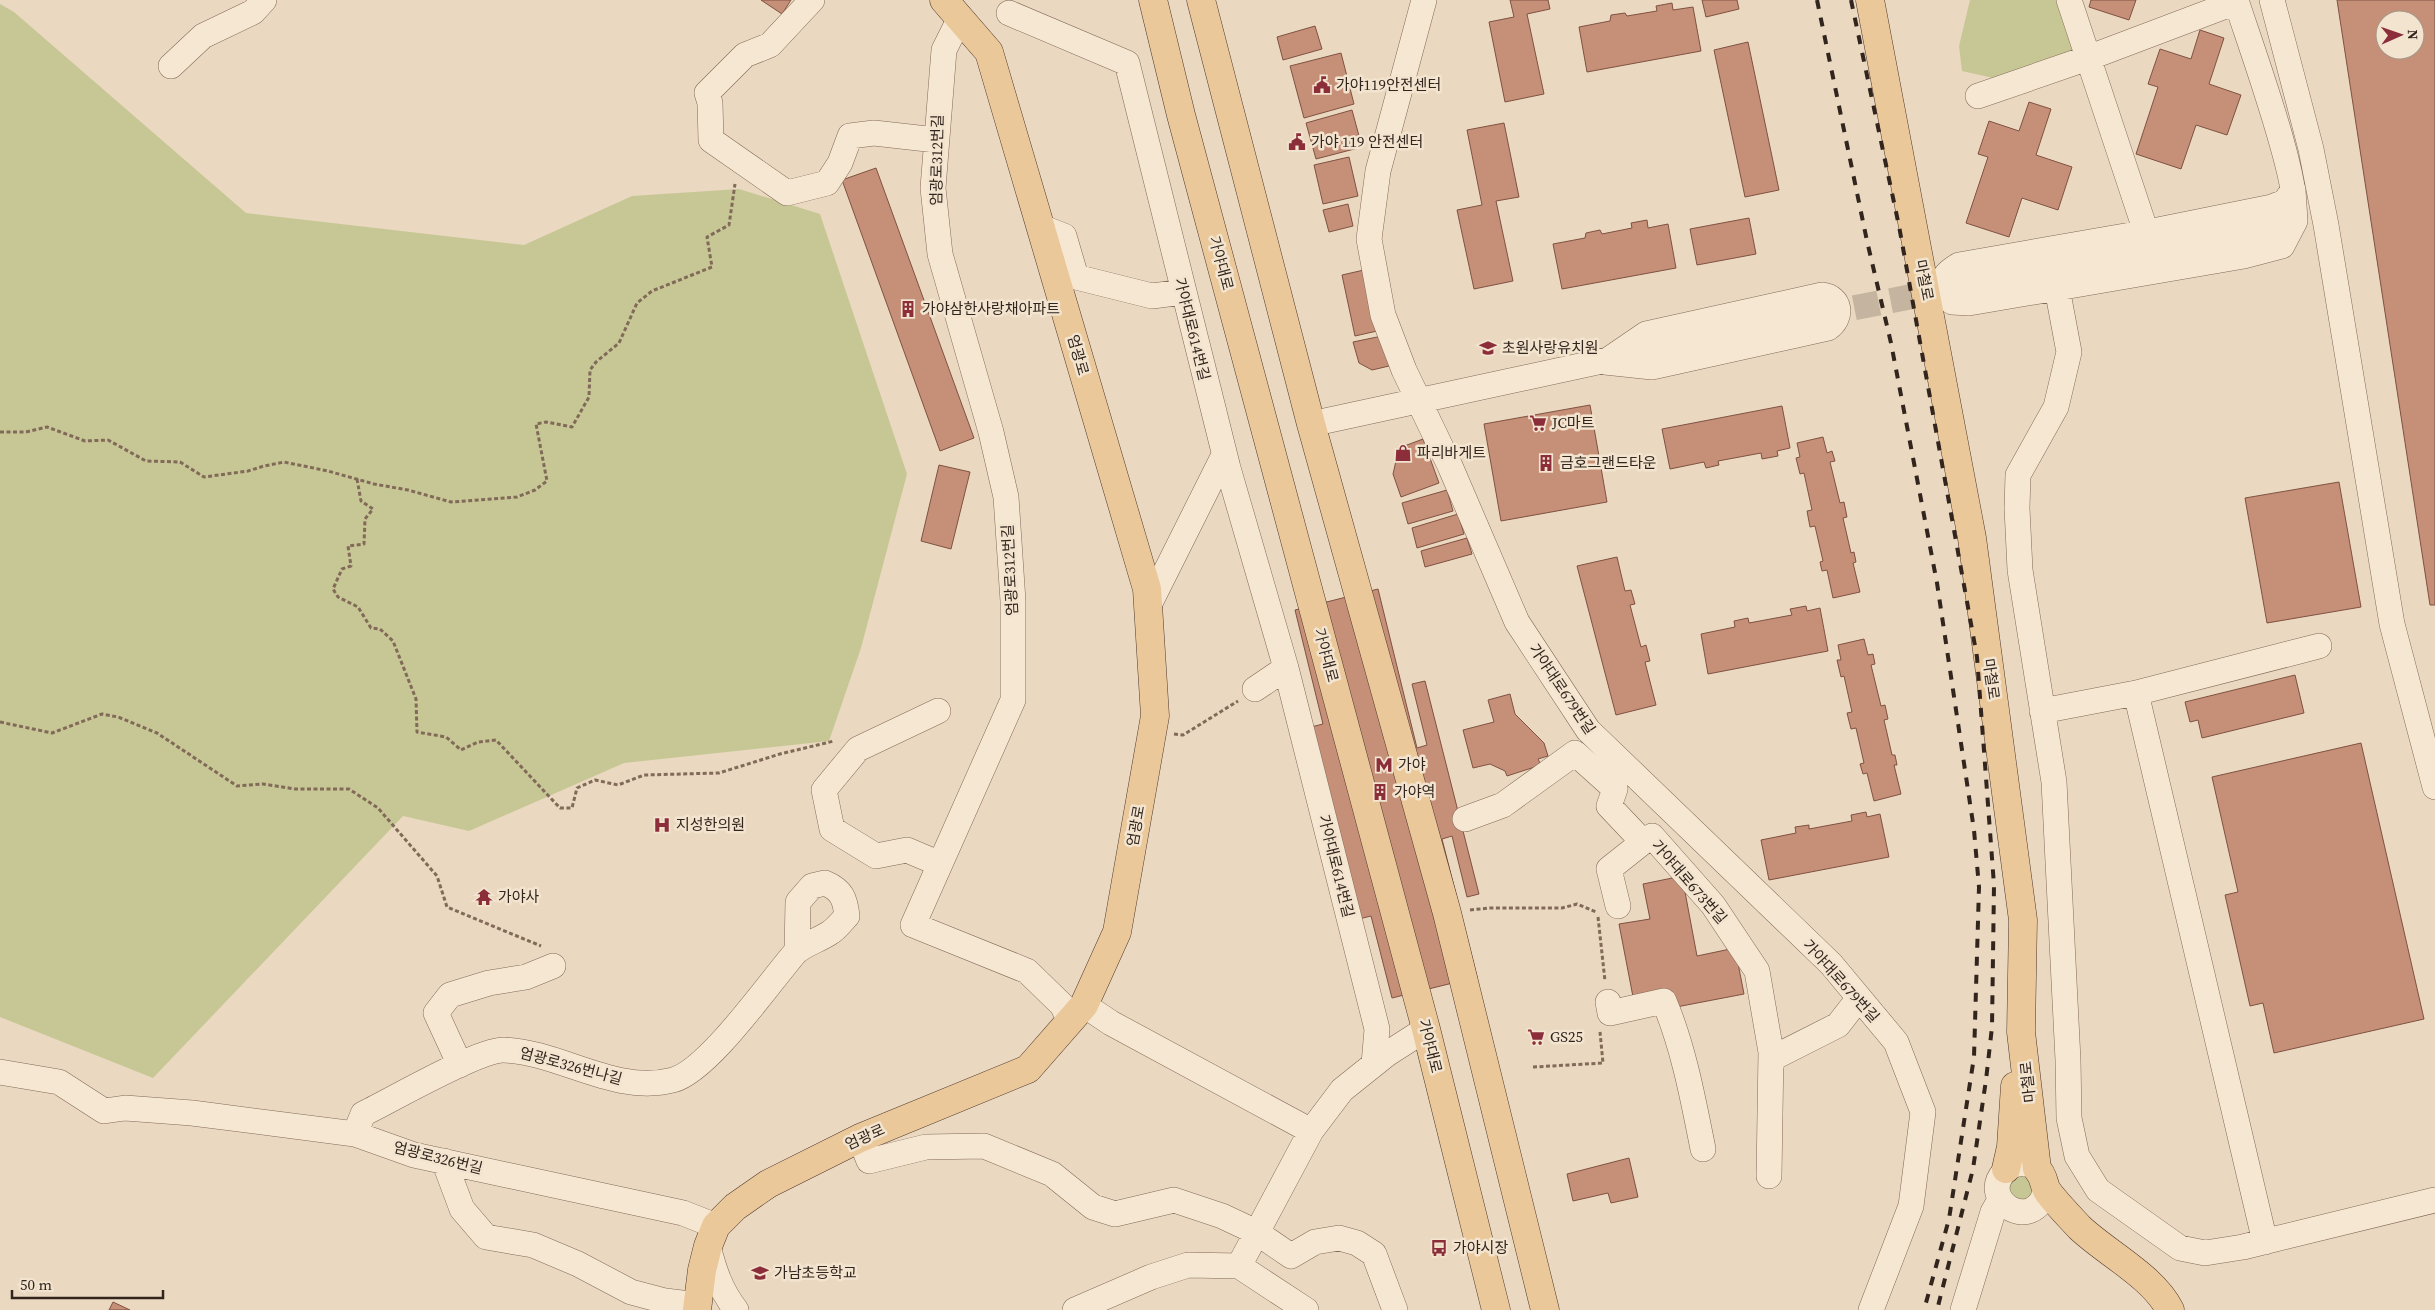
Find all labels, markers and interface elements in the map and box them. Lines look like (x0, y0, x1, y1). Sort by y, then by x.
north arrow (2375, 10, 2425, 60)
text: N (2403, 29, 2423, 40)
place label: 가야119안전센터 (1336, 74, 1441, 95)
public building icon: 가야119안전센터 (1312, 75, 1332, 95)
street label: 엄광로312번길 (925, 114, 948, 206)
place label: 가야 119 안전센터 (1311, 131, 1423, 152)
public building icon: 가야 119 안전센터 (1287, 132, 1307, 152)
street label: 가야대로 (1204, 233, 1239, 292)
street label: 마철로 (1910, 258, 1939, 302)
street label: 가야대로614번길 (1170, 275, 1215, 383)
place label: 가야삼한사랑채아파트 (922, 298, 1060, 319)
building icon: 가야삼한사랑채아파트 (898, 299, 918, 319)
street label: 엄광로 (1063, 332, 1094, 378)
place label: 초원사랑유치원 (1502, 337, 1599, 358)
school or university icon: 초원사랑유치원 (1478, 338, 1498, 358)
place label: JC마트 (1551, 412, 1595, 433)
supermarket icon: JC마트 (1528, 413, 1548, 433)
place label: 파리바게트 (1417, 442, 1486, 463)
shop icon: 파리바게트 (1393, 443, 1413, 463)
place label: 금호그랜드타운 (1560, 452, 1657, 473)
building icon: 금호그랜드타운 (1536, 453, 1556, 473)
street label: 엄광로312번길 (997, 524, 1022, 616)
street label: 가야대로 (1309, 625, 1344, 684)
street label: 가야대로679번길 (1524, 639, 1601, 738)
street label: 마철로 (1978, 657, 2005, 701)
place label: 가야 (1398, 754, 1426, 775)
metro station icon: 가야 (1374, 755, 1394, 775)
place label: 가야역 (1394, 781, 1435, 802)
building icon: 가야역 (1370, 782, 1390, 802)
street label: 엄광로 (1122, 804, 1149, 848)
street label: 가야대로614번길 (1314, 812, 1359, 920)
place label: 지성한의원 (676, 814, 745, 835)
hospital icon: 지성한의원 (652, 815, 672, 835)
street label: 가야대로673번길 (1647, 835, 1732, 928)
place label: 가야사 (498, 886, 540, 907)
temple icon: 가야사 (474, 887, 494, 907)
street label: 가야대로679번길 (1798, 935, 1884, 1027)
street label: 가야대로 (1414, 1017, 1447, 1075)
place label: GS25 (1550, 1026, 1583, 1047)
supermarket icon: GS25 (1526, 1027, 1546, 1047)
street label: 엄광로326번나길 (518, 1042, 625, 1089)
street label: 마철로 (2015, 1060, 2040, 1104)
street label: 엄광로 (842, 1119, 888, 1155)
street label: 엄광로326번길 (391, 1136, 485, 1179)
place label: 가야시장 (1453, 1237, 1508, 1258)
bus stop icon: 가야시장 (1429, 1238, 1449, 1258)
place label: 가남초등학교 (774, 1262, 857, 1283)
school or university icon: 가남초등학교 (750, 1263, 770, 1283)
scale bar (12, 1268, 164, 1300)
text: 50 m (20, 1274, 52, 1295)

